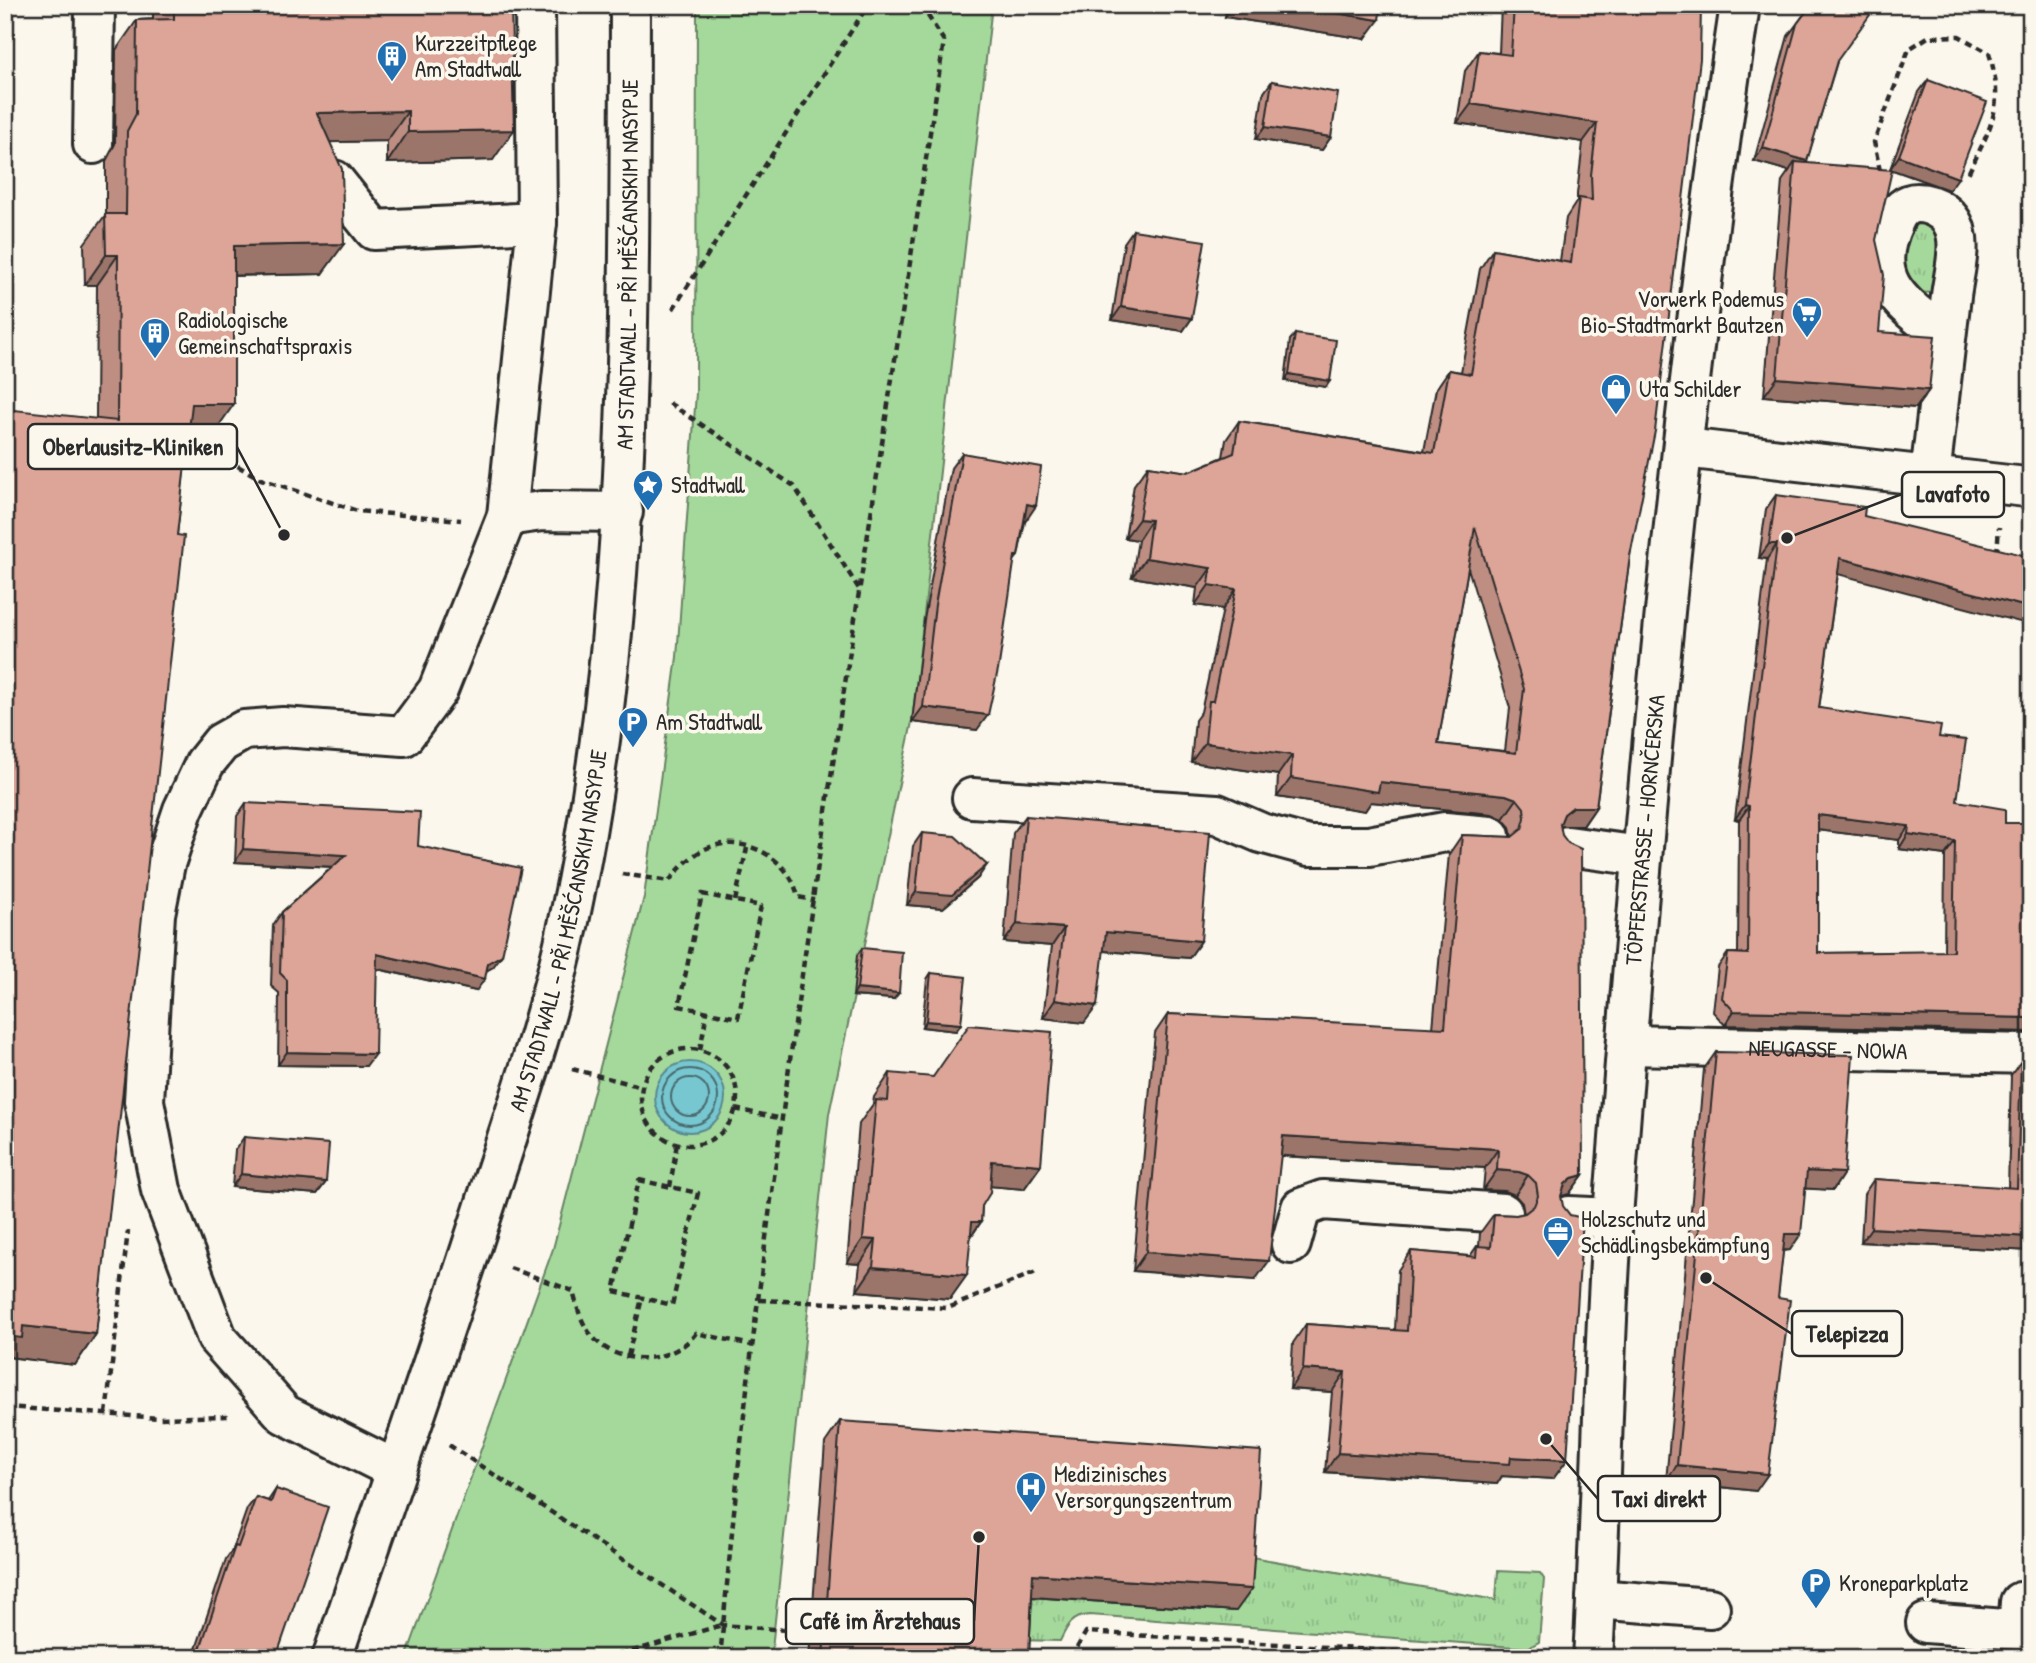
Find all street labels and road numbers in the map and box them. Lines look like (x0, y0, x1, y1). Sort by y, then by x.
street label: AM STADTWALL - PŘI MĚŠĆANSKIM NASYPJE (608, 79, 645, 450)
street label: TÖPFERSTRASSE - HORNČERSKA (1617, 693, 1672, 966)
street label: AM STADTWALL - PŘI MĚŠĆANSKIM NASYPJE (501, 748, 614, 1115)
street label: NEUGASSE - NOWA (1748, 1032, 1908, 1066)

